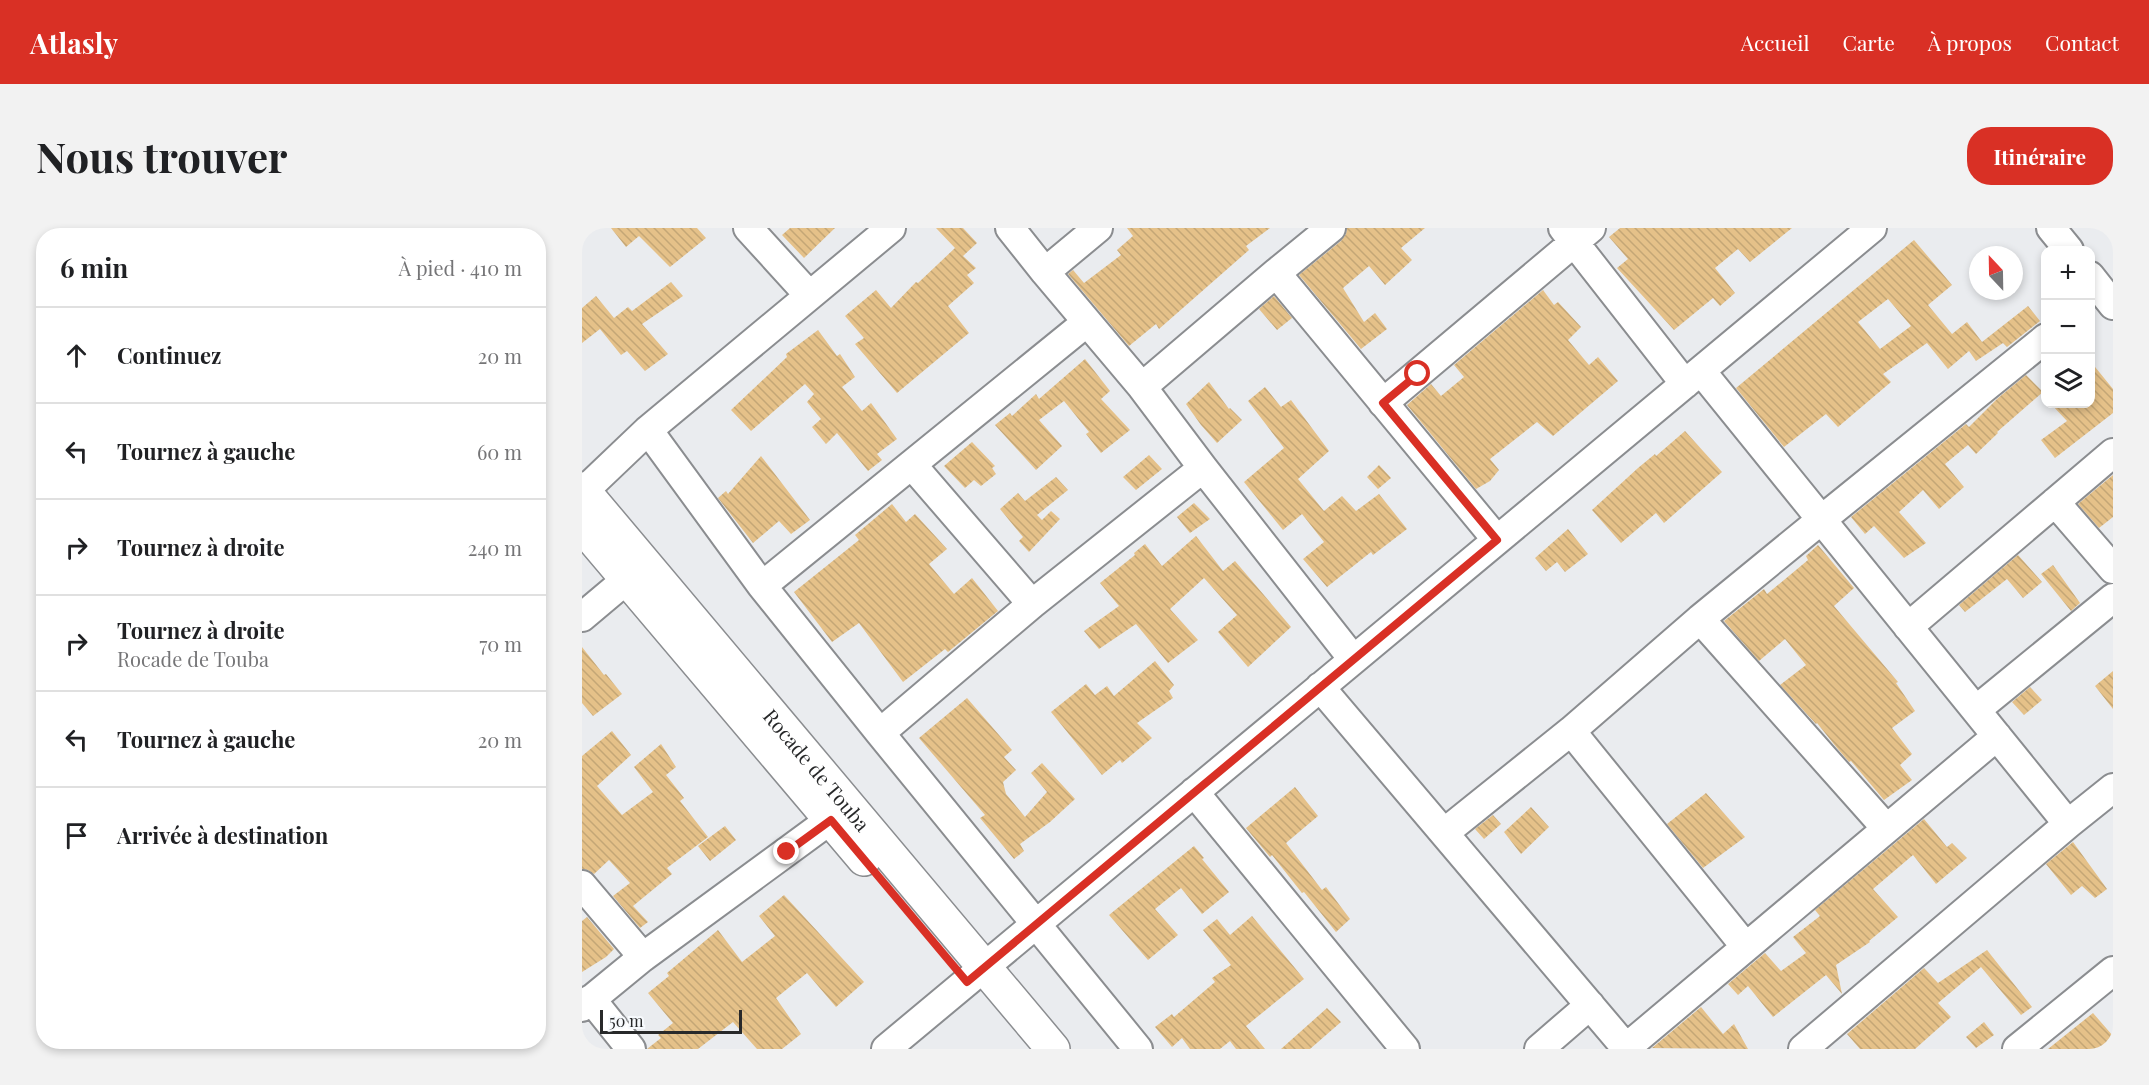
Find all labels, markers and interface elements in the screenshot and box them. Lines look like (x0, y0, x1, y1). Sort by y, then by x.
text: Atlasly (30, 24, 118, 61)
text: Accueil (1741, 28, 1809, 56)
text: Carte (1842, 28, 1895, 56)
text: À propos (1928, 28, 2012, 56)
text: Contact (2045, 28, 2119, 56)
button: Itinéraire (1967, 127, 2113, 185)
text: Nous trouver (36, 128, 287, 184)
north arrow (1969, 246, 2023, 300)
map controls (2041, 246, 2095, 408)
button: + (2041, 246, 2095, 300)
text: 6 min (60, 250, 128, 285)
text: À pied · 410 m (398, 254, 522, 281)
button: − (2041, 300, 2095, 354)
icon: ahead (60, 339, 93, 372)
text: Continuez (117, 340, 221, 370)
text: 20 m (478, 342, 522, 369)
button: layers (2041, 354, 2095, 408)
route start (1404, 360, 1430, 386)
icon: left (60, 435, 93, 468)
text: Tournez à gauche (117, 436, 295, 466)
text: 60 m (477, 438, 522, 465)
icon: right (60, 531, 93, 564)
text: Tournez à droite (117, 532, 285, 562)
text: 240 m (468, 534, 522, 561)
text: Tournez à droite (117, 615, 285, 645)
icon: right (60, 627, 93, 660)
text: 70 m (479, 630, 522, 657)
text: Rocade de Touba (117, 645, 269, 672)
street label: Rocade de Touba (758, 702, 877, 836)
icon: left (60, 723, 93, 756)
text: Tournez à gauche (117, 724, 295, 754)
text: 20 m (478, 726, 522, 753)
icon: arrive (60, 819, 93, 852)
text: Arrivée à destination (117, 820, 328, 850)
route end (773, 838, 799, 864)
scale bar (600, 1007, 742, 1034)
text: 50 m (609, 1010, 643, 1031)

